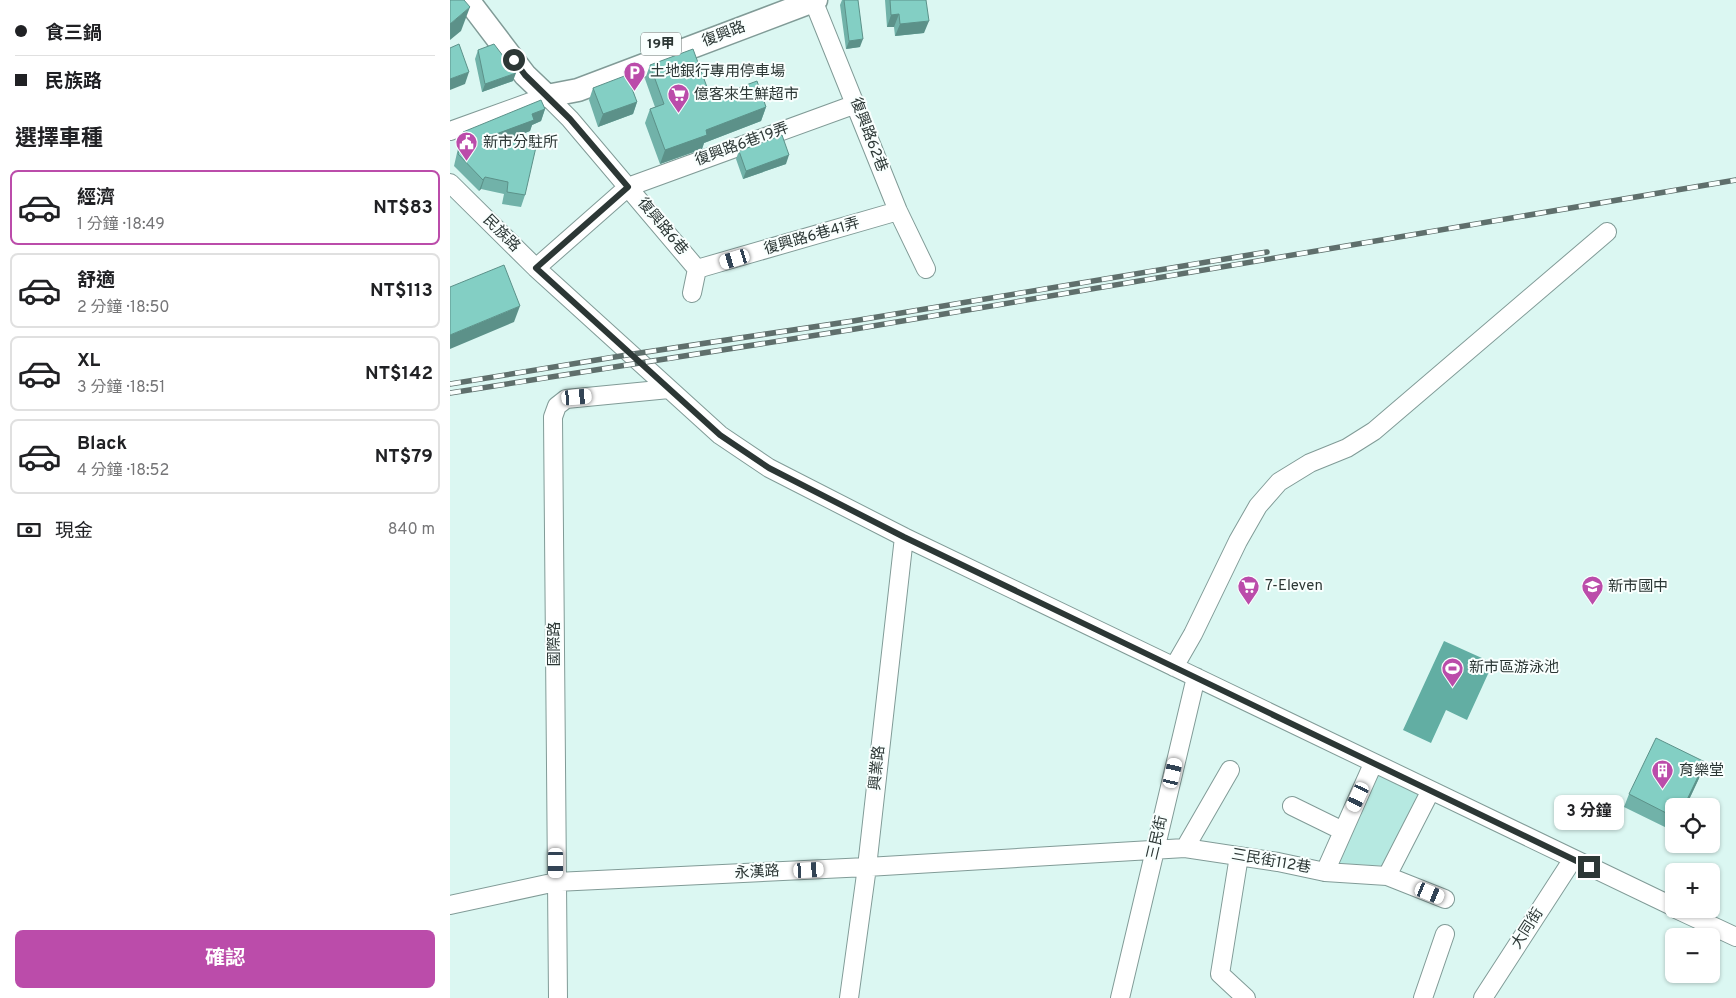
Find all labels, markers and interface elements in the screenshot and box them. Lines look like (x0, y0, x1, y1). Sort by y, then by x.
street label: 復興路 (700, 18, 748, 52)
text: 食三鍋 (45, 22, 102, 46)
road number: 19甲 (641, 33, 681, 56)
route start (503, 49, 525, 71)
parking icon: 土地銀行專用停車場 (622, 60, 646, 91)
place label: 土地銀行專用停車場 (650, 63, 785, 82)
text: 民族路 (45, 70, 102, 94)
supermarket icon: 億客來生鮮超市 (666, 83, 690, 114)
place label: 億客來生鮮超市 (694, 86, 799, 105)
street label: 復興路62巷 (845, 95, 891, 175)
street label: 復興路6巷19弄 (692, 119, 792, 171)
text: 選擇車種 (15, 126, 103, 153)
public building icon: 新市分駐所 (455, 131, 479, 162)
place label: 新市分駐所 (483, 134, 558, 153)
icon: car (17, 185, 62, 230)
text: 經濟 (77, 186, 115, 210)
street label: 復興路6巷 (633, 194, 691, 260)
text: NT$83 (373, 196, 433, 220)
street label: 民族路 (478, 211, 524, 257)
street label: 復興路6巷41弄 (762, 214, 862, 260)
text: 1 分鐘 · 18:49 (77, 215, 165, 235)
car (718, 247, 751, 271)
icon: car (17, 268, 62, 313)
text: 舒適 (77, 269, 115, 293)
text: NT$113 (370, 279, 433, 303)
text: 2 分鐘 · 18:50 (77, 298, 170, 318)
text: XL (77, 349, 100, 373)
icon: car (17, 351, 62, 396)
text: NT$142 (365, 362, 433, 386)
text: 3 分鐘 · 18:51 (77, 378, 165, 398)
car (561, 388, 592, 406)
text: Black (77, 432, 127, 456)
icon: car (17, 434, 62, 479)
text: NT$79 (375, 445, 433, 469)
text: 4 分鐘 · 18:52 (77, 461, 169, 481)
icon: cash (15, 516, 43, 544)
text: 現金 (55, 520, 93, 544)
text: 840 m (388, 520, 435, 540)
supermarket icon: 7-Eleven (1237, 574, 1261, 605)
school or university icon: 新市國中 (1580, 575, 1604, 606)
place label: 7-Eleven (1265, 577, 1323, 596)
place label: 新市國中 (1608, 578, 1668, 597)
street label: 國際路 (546, 621, 565, 667)
sports icon: 新市區游泳池 (1441, 656, 1465, 687)
place label: 新市區游泳池 (1469, 659, 1559, 678)
street label: 興業路 (866, 745, 890, 791)
car (1162, 757, 1183, 789)
building icon: 育樂堂 (1651, 759, 1675, 790)
place label: 育樂堂 (1679, 762, 1724, 781)
car (1344, 780, 1371, 814)
callout: 3 分鐘 (1554, 794, 1624, 830)
map controls (1665, 798, 1720, 983)
button: locate (1665, 798, 1720, 853)
text: 3 分鐘 (1566, 802, 1612, 822)
street label: 三民街 (1144, 814, 1172, 862)
street label: 三民街112巷 (1230, 846, 1312, 878)
car (548, 848, 563, 878)
route end (1578, 856, 1600, 878)
street label: 永漢路 (734, 862, 780, 884)
car (793, 862, 824, 878)
button: + (1665, 863, 1720, 918)
car (1413, 880, 1446, 906)
street label: 大同街 (1508, 905, 1548, 953)
button: − (1665, 928, 1720, 983)
button: 確認 (15, 930, 435, 988)

